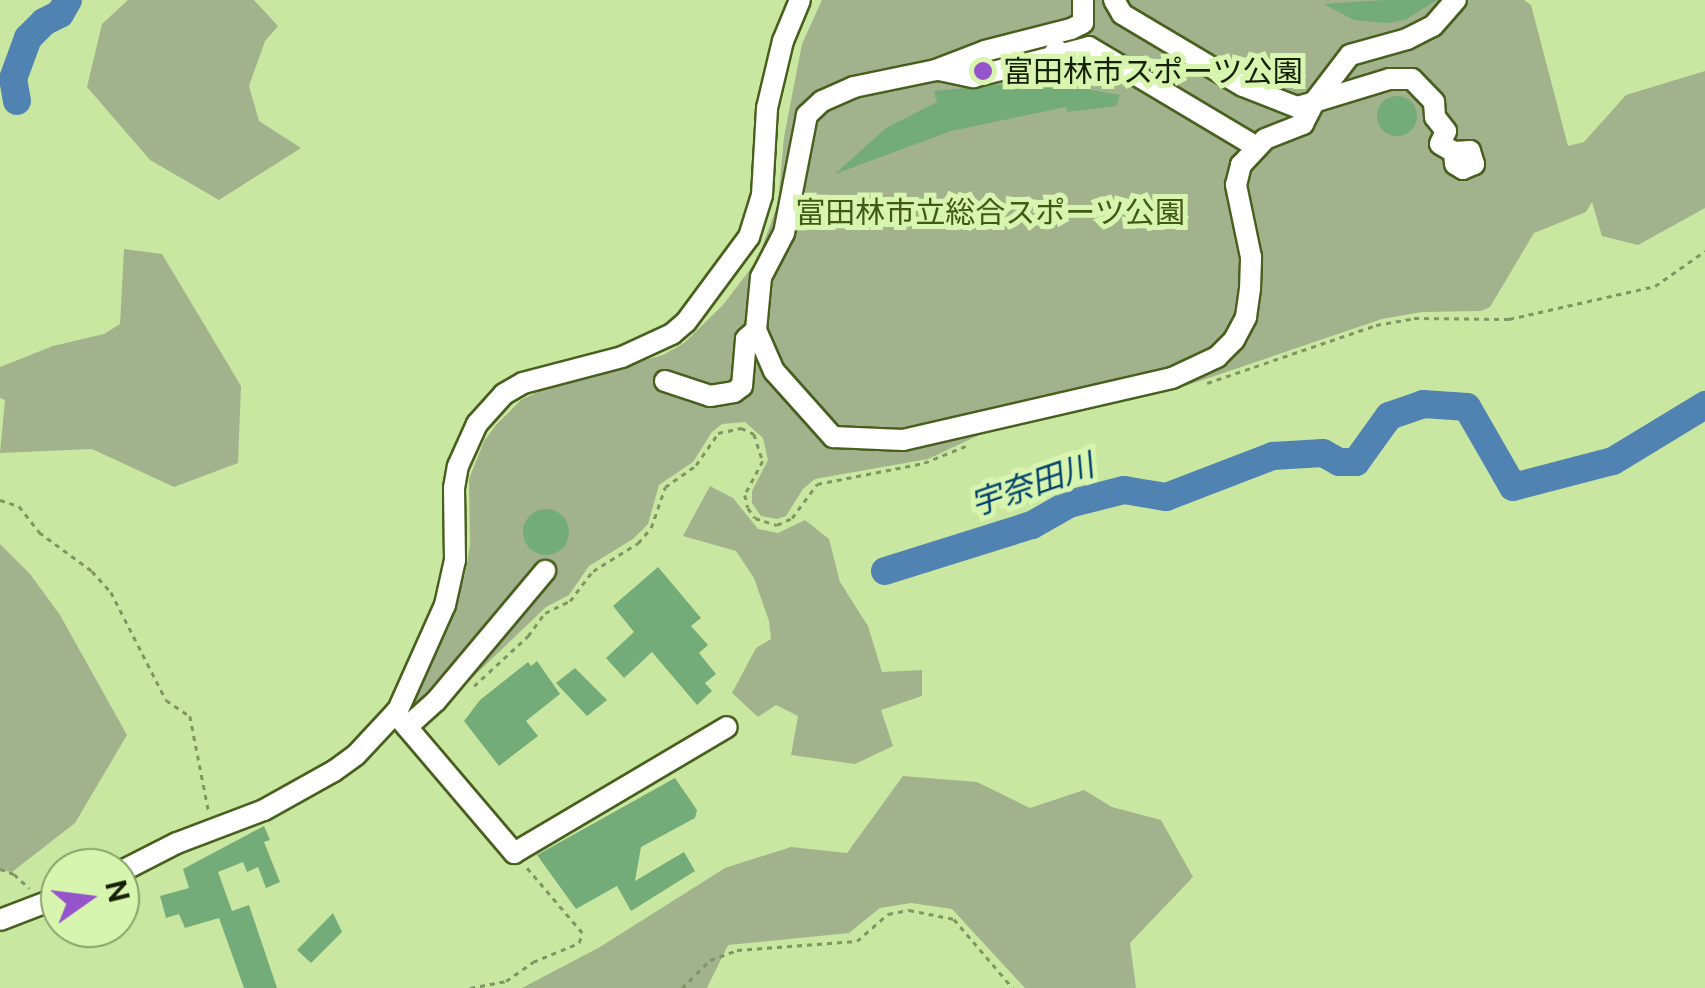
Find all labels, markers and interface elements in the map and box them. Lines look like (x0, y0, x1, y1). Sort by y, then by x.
place label: 富田林市スポーツ公園 (1003, 53, 1303, 89)
marker: 富田林市スポーツ公園 (972, 60, 994, 82)
park label: 富田林市立総合スポーツ公園 (795, 194, 1185, 230)
water label: 宇奈田川 (965, 446, 1099, 524)
north arrow (40, 848, 140, 948)
text: N (99, 876, 136, 906)

